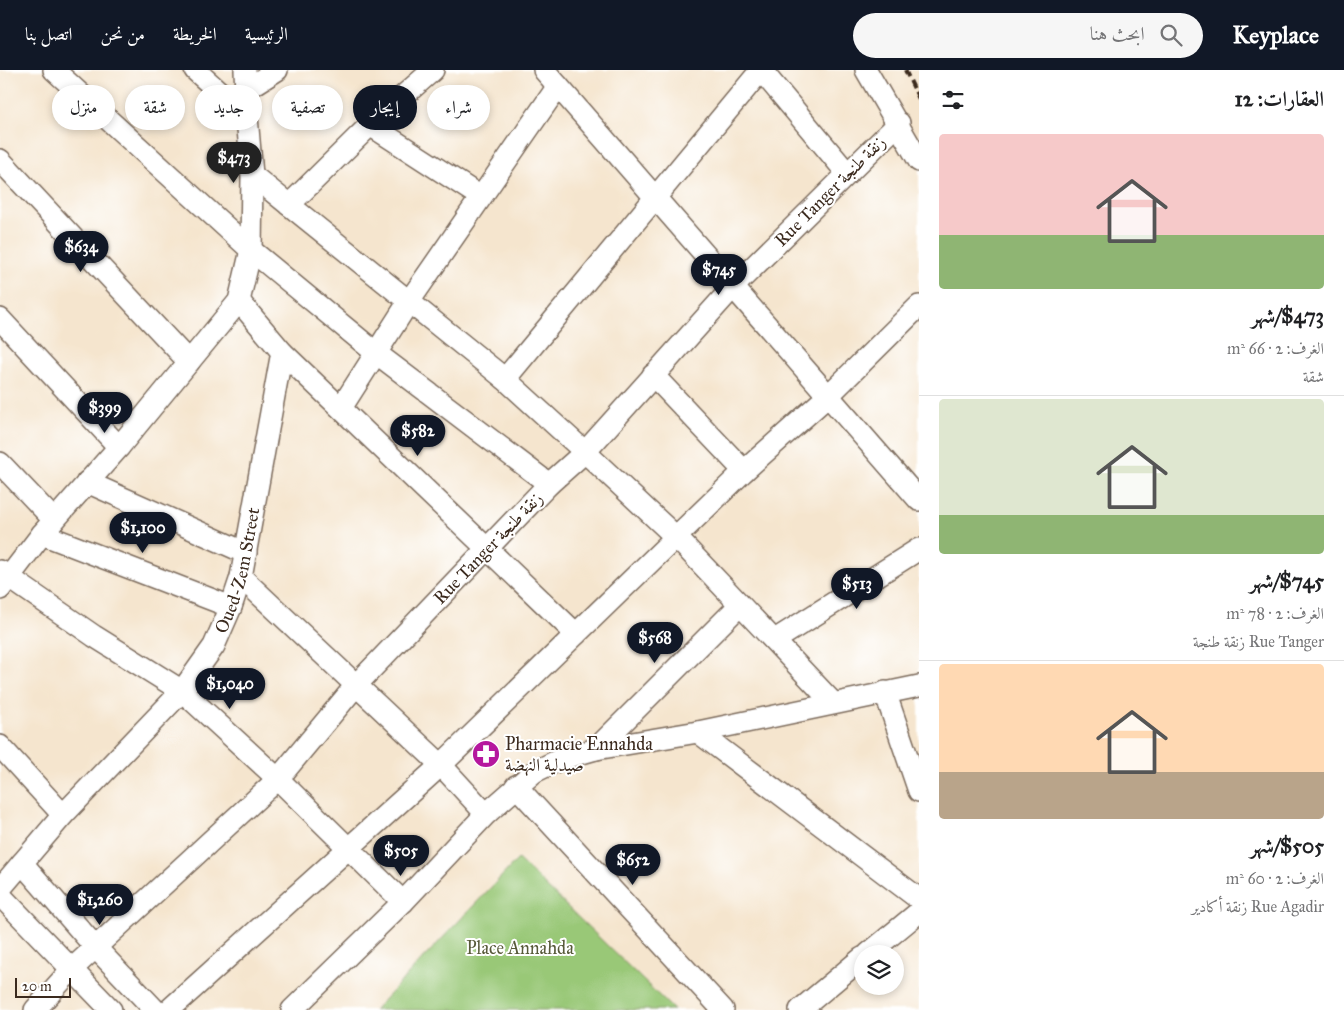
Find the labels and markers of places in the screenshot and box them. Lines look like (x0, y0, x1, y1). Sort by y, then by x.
pin: $473 (204, 142, 264, 184)
pin: $634 (51, 230, 111, 273)
pin: $745 (689, 254, 749, 296)
pin: $399 (75, 392, 135, 434)
pin: $582 (388, 414, 448, 457)
pin: $1,100 (102, 512, 184, 554)
pin: $513 (827, 568, 887, 610)
pin: $568 (625, 622, 685, 664)
pin: $1,040 (189, 668, 271, 710)
place label: Pharmacie Ennahda صيدلية النهضة (505, 733, 653, 777)
pharmacy icon: Pharmacie Ennahda صيدلية النهضة (471, 739, 501, 769)
pin: $505 (371, 834, 431, 877)
pin: $652 (603, 844, 663, 886)
pin: $1,260 (59, 884, 141, 926)

